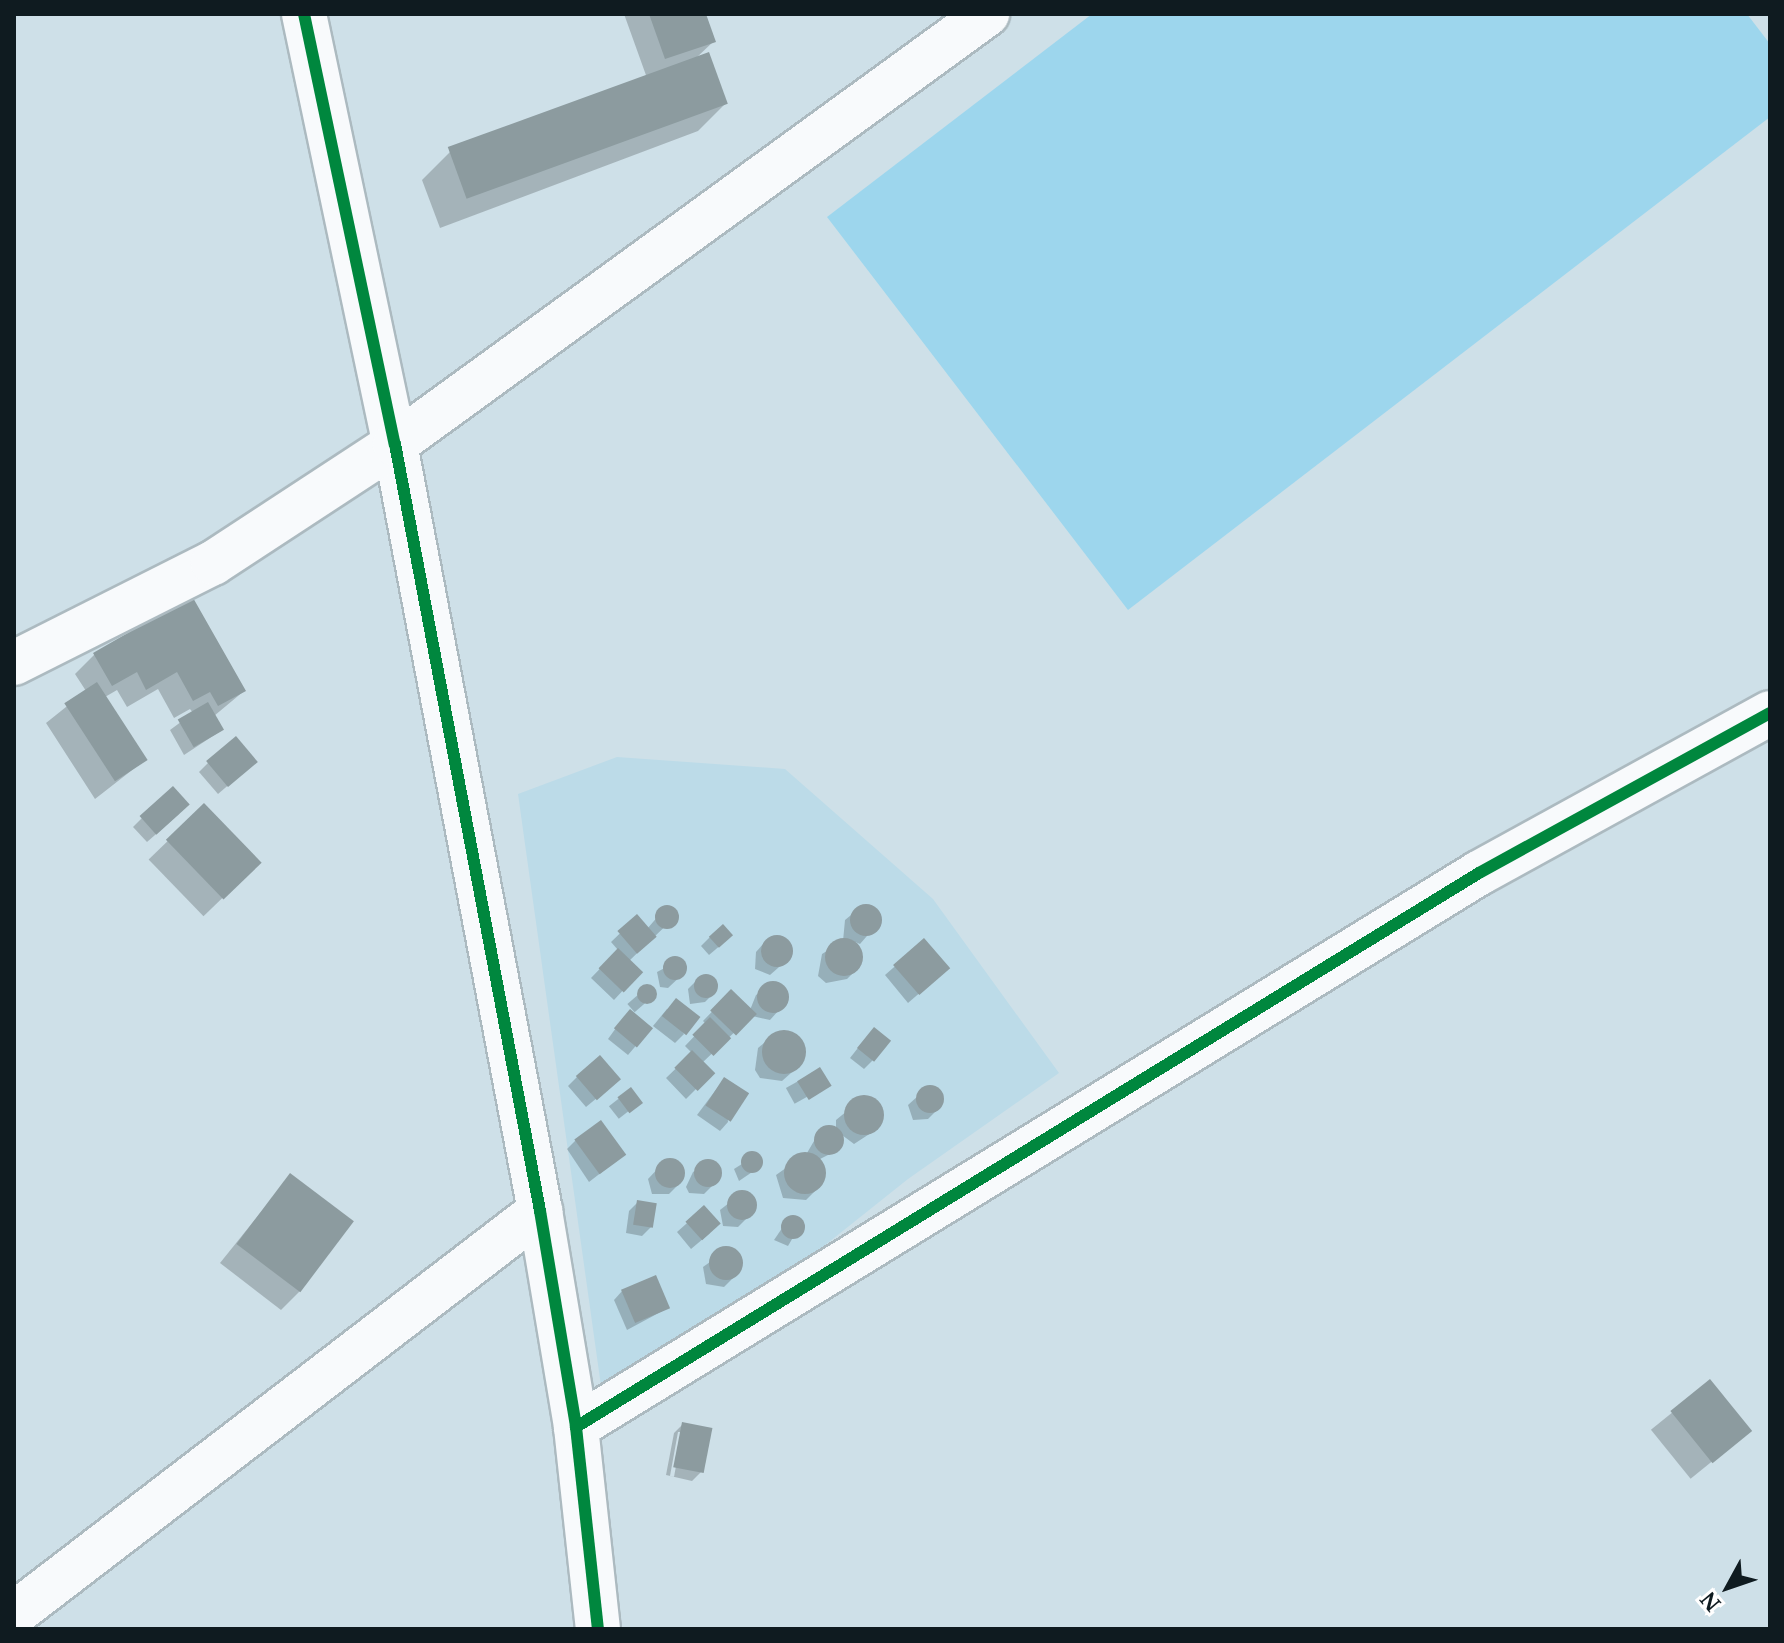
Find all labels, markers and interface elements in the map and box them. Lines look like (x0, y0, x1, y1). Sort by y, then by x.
north arrow (1688, 1547, 1768, 1627)
text: N (1693, 1586, 1727, 1619)

